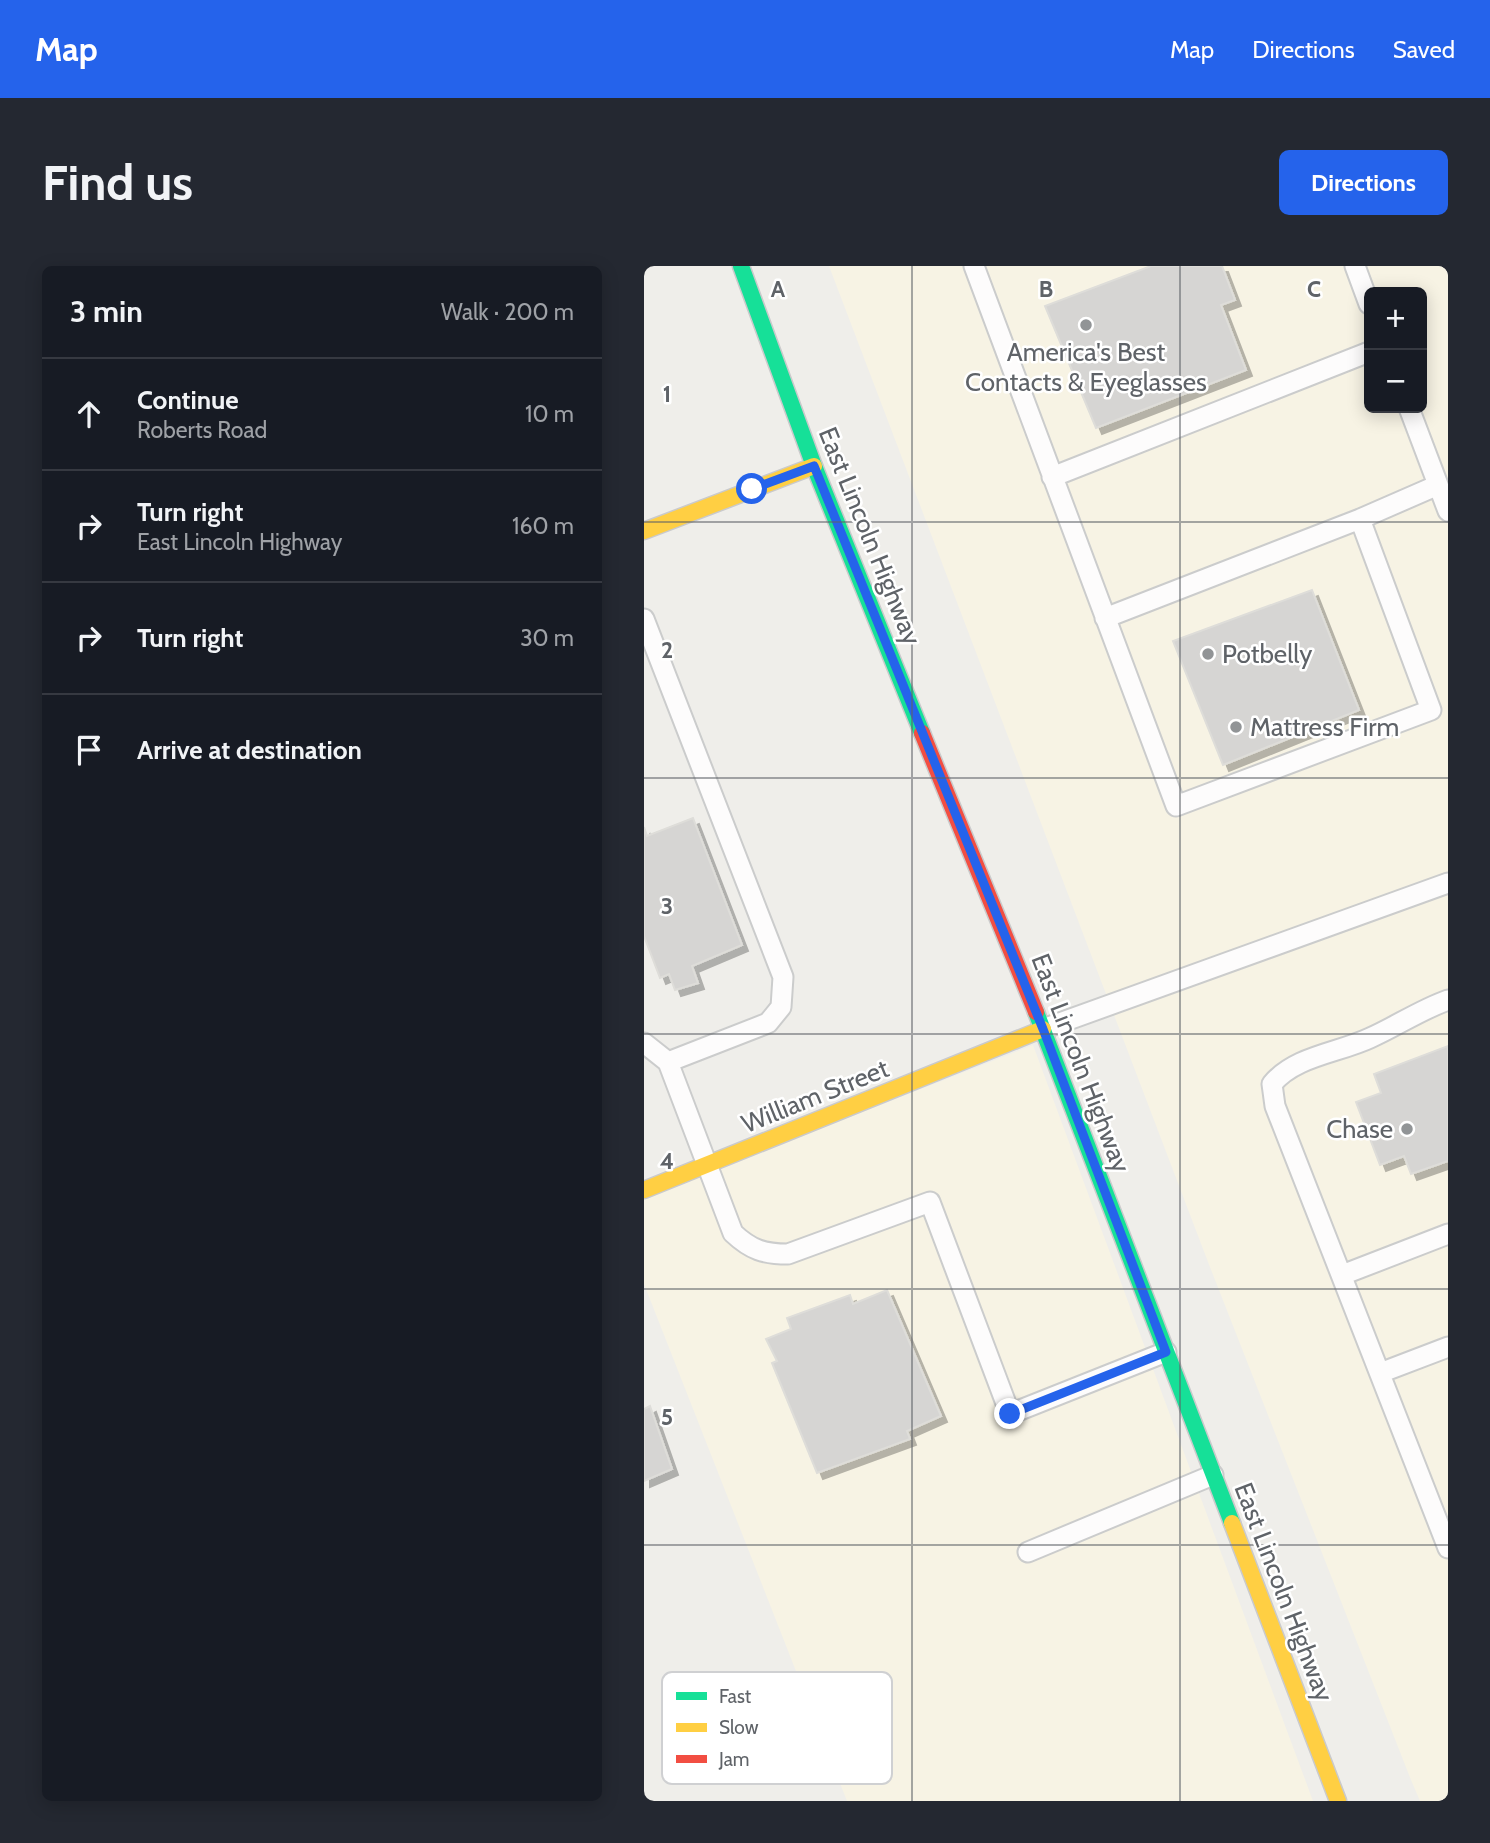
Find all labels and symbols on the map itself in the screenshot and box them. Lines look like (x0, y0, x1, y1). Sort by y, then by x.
text: A (771, 275, 786, 303)
text: B (1039, 275, 1053, 303)
text: C (1307, 275, 1321, 303)
marker: America's Best Contacts & Eyeglasses (1078, 317, 1094, 333)
place label: America's Best Contacts & Eyeglasses (965, 336, 1207, 398)
text: 1 (663, 380, 671, 408)
street label: East Lincoln Highway (812, 422, 928, 650)
route start (736, 473, 767, 504)
text: 2 (661, 636, 673, 664)
place label: Potbelly (1222, 638, 1312, 670)
marker: Potbelly (1200, 646, 1216, 662)
place label: Mattress Firm (1250, 711, 1399, 743)
marker: Mattress Firm (1228, 719, 1244, 735)
text: 3 (661, 892, 673, 920)
street label: East Lincoln Highway (1024, 949, 1138, 1177)
street label: William Street (737, 1052, 893, 1140)
place label: Chase (1326, 1113, 1393, 1145)
marker: Chase (1399, 1121, 1415, 1137)
text: 4 (660, 1147, 674, 1175)
route end (994, 1398, 1025, 1429)
text: 5 (661, 1403, 673, 1431)
street label: East Lincoln Highway (1227, 1478, 1341, 1706)
legend (662, 1672, 892, 1784)
text: Fast (719, 1685, 752, 1708)
text: Slow (719, 1716, 759, 1739)
text: Jam (718, 1748, 749, 1771)

